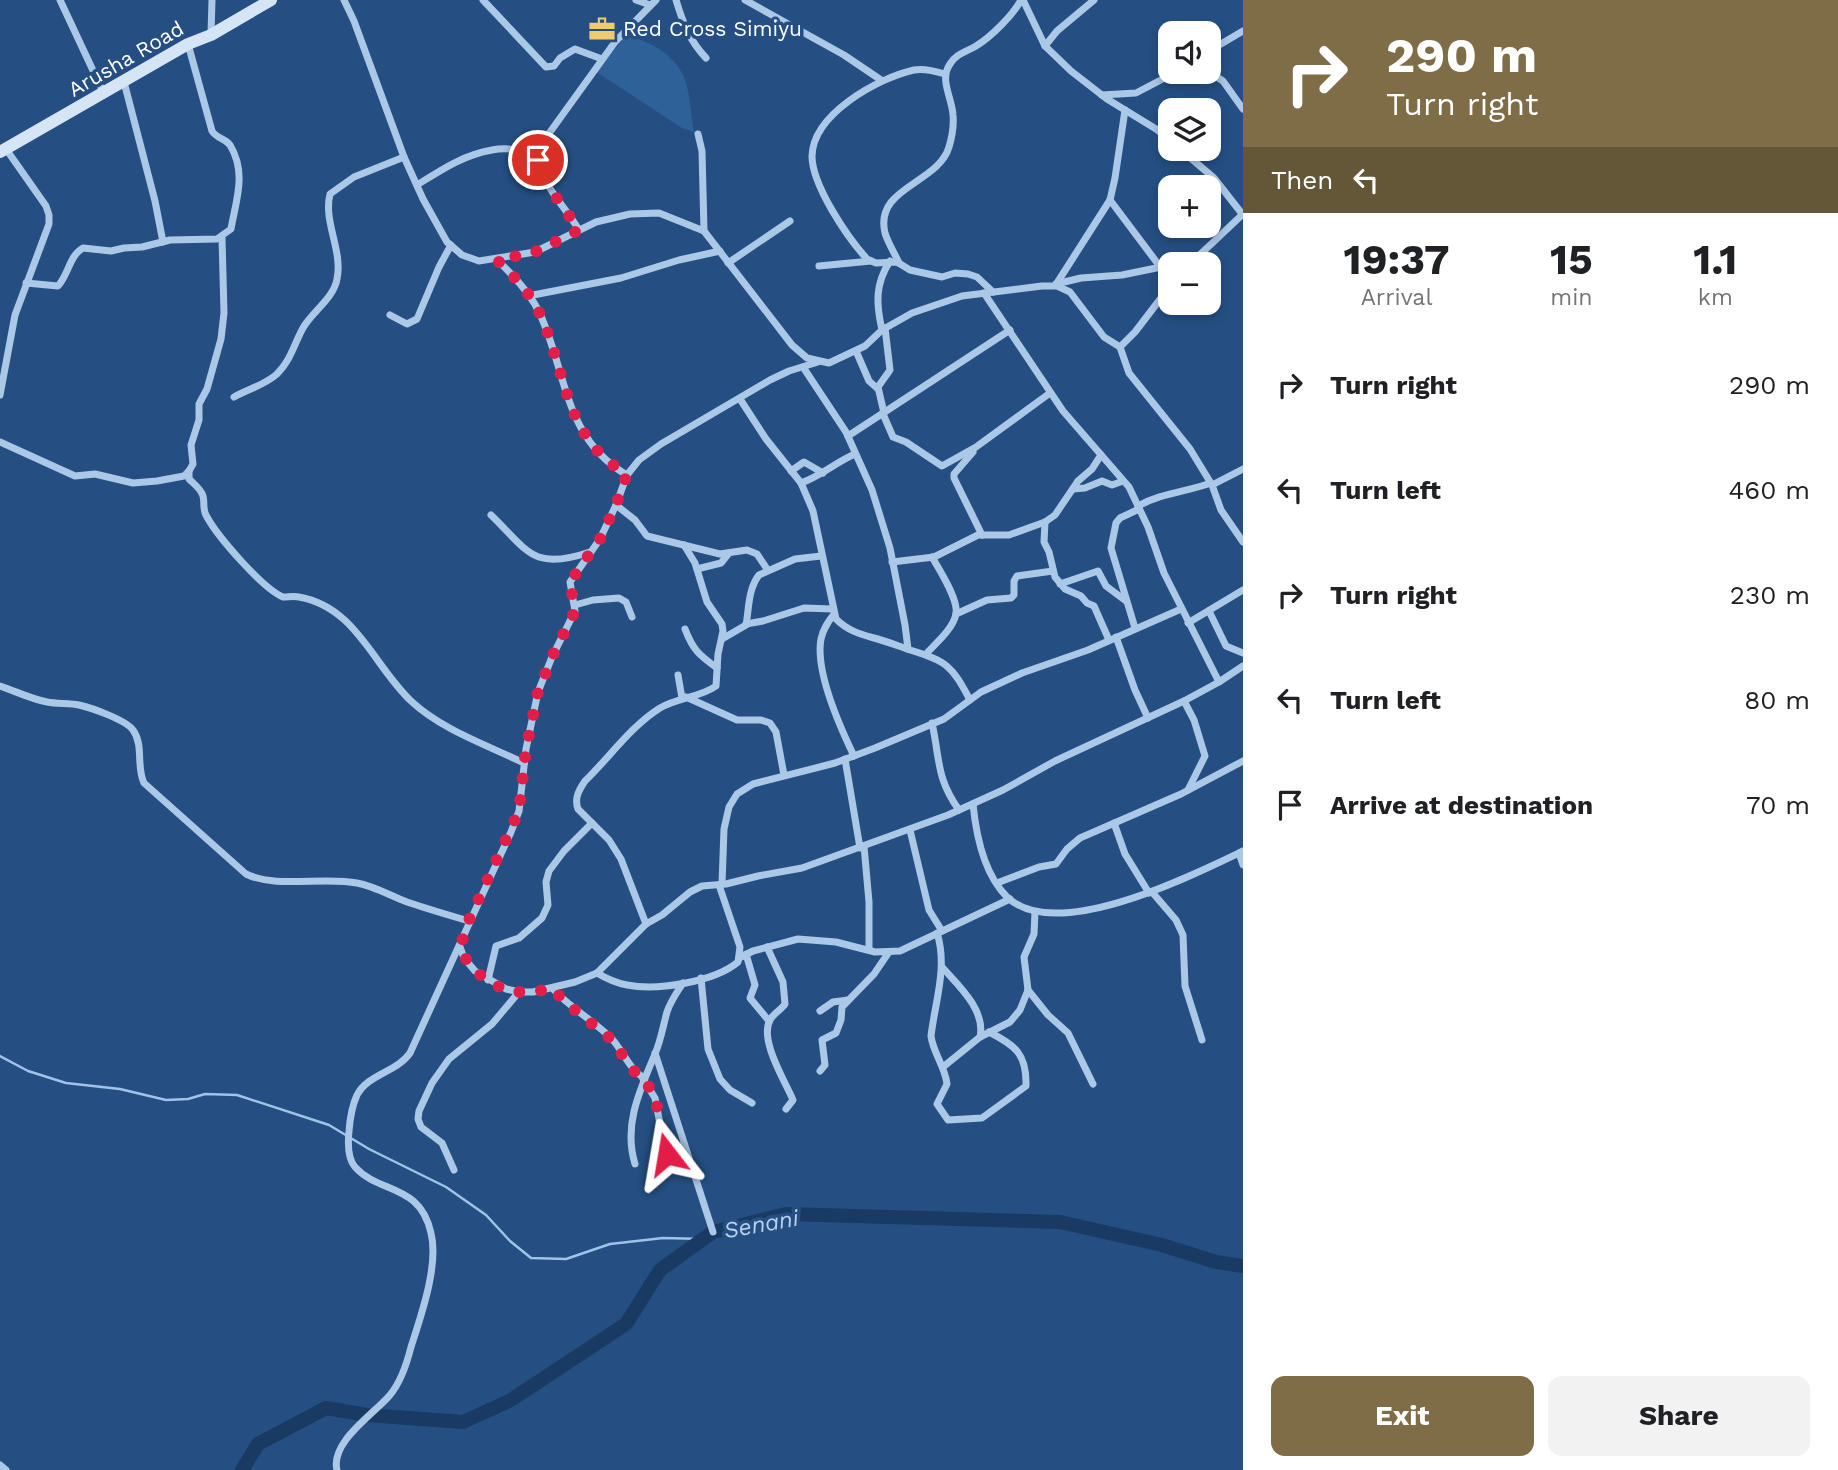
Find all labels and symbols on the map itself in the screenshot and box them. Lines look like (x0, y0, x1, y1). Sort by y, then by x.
office icon: Red Cross Simiyu (587, 14, 617, 44)
street label: Arusha Road (64, 15, 188, 102)
place label: Red Cross Simiyu (623, 16, 802, 41)
pin (508, 130, 568, 190)
position arrow (630, 1117, 704, 1191)
water label: Senani (722, 1204, 802, 1244)

